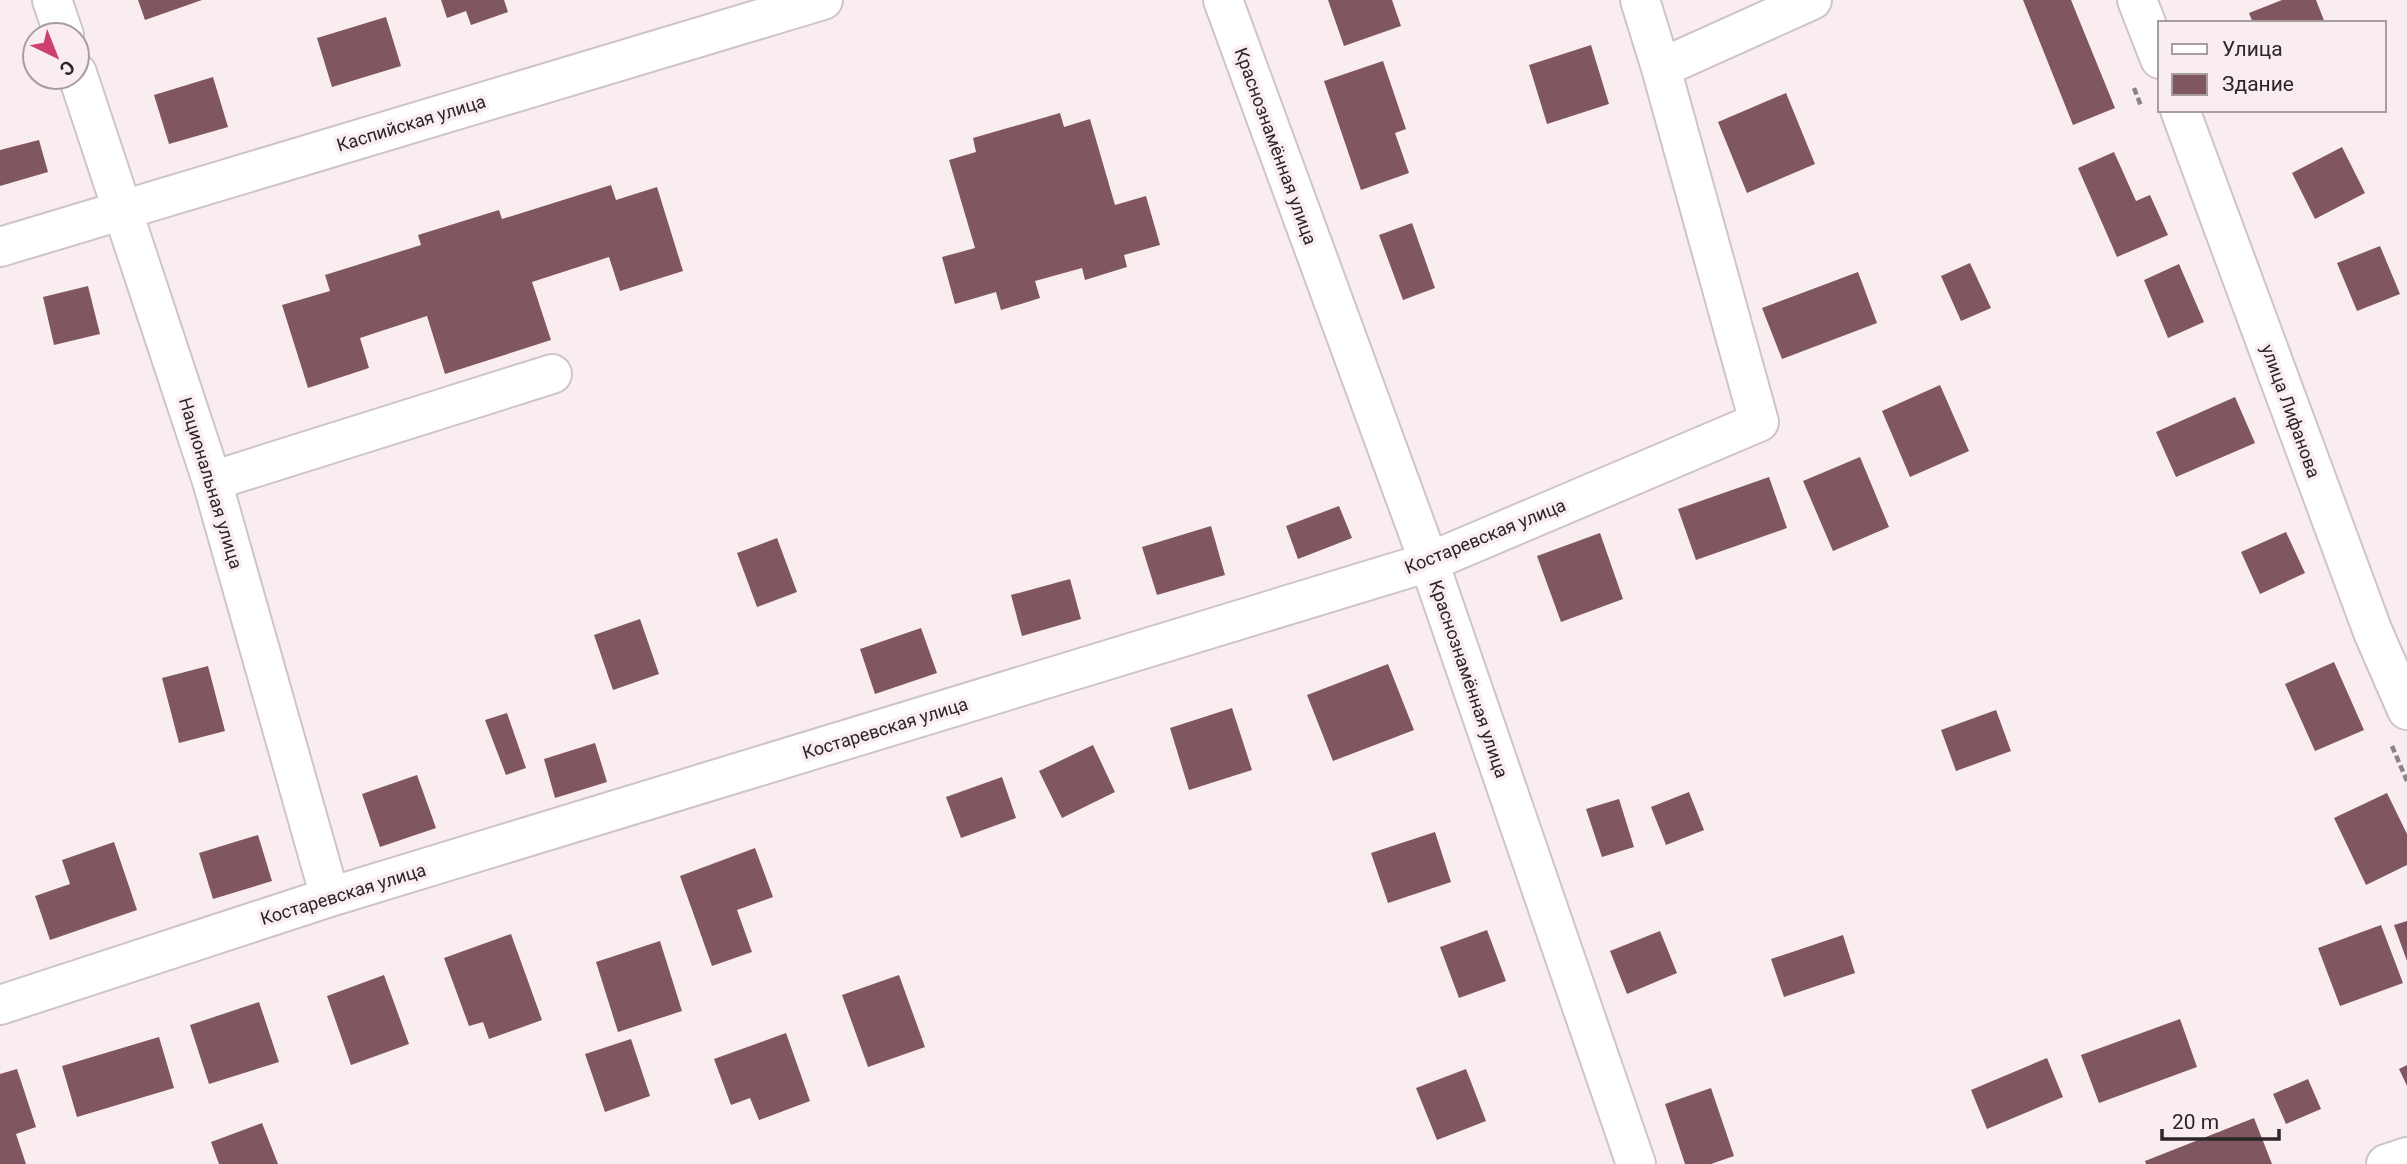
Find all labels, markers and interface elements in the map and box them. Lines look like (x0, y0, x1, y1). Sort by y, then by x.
north arrow (21, 21, 91, 91)
legend (2158, 21, 2386, 112)
text: Улица (2222, 37, 2283, 61)
street label: Краснознамённая улица (1231, 45, 1321, 247)
text: С (55, 55, 80, 81)
text: Здание (2222, 72, 2294, 96)
street label: Каспийская улица (334, 90, 488, 156)
street label: улица Лифанова (2257, 341, 2325, 481)
street label: Национальная улица (175, 395, 247, 571)
street label: Костаревская улица (1401, 494, 1569, 578)
street label: Краснознамённая улица (1425, 577, 1513, 781)
street label: Костаревская улица (800, 693, 970, 763)
street label: Костаревская улица (258, 859, 428, 929)
scale bar (2162, 1098, 2279, 1142)
text: 20 m (2172, 1110, 2219, 1134)

